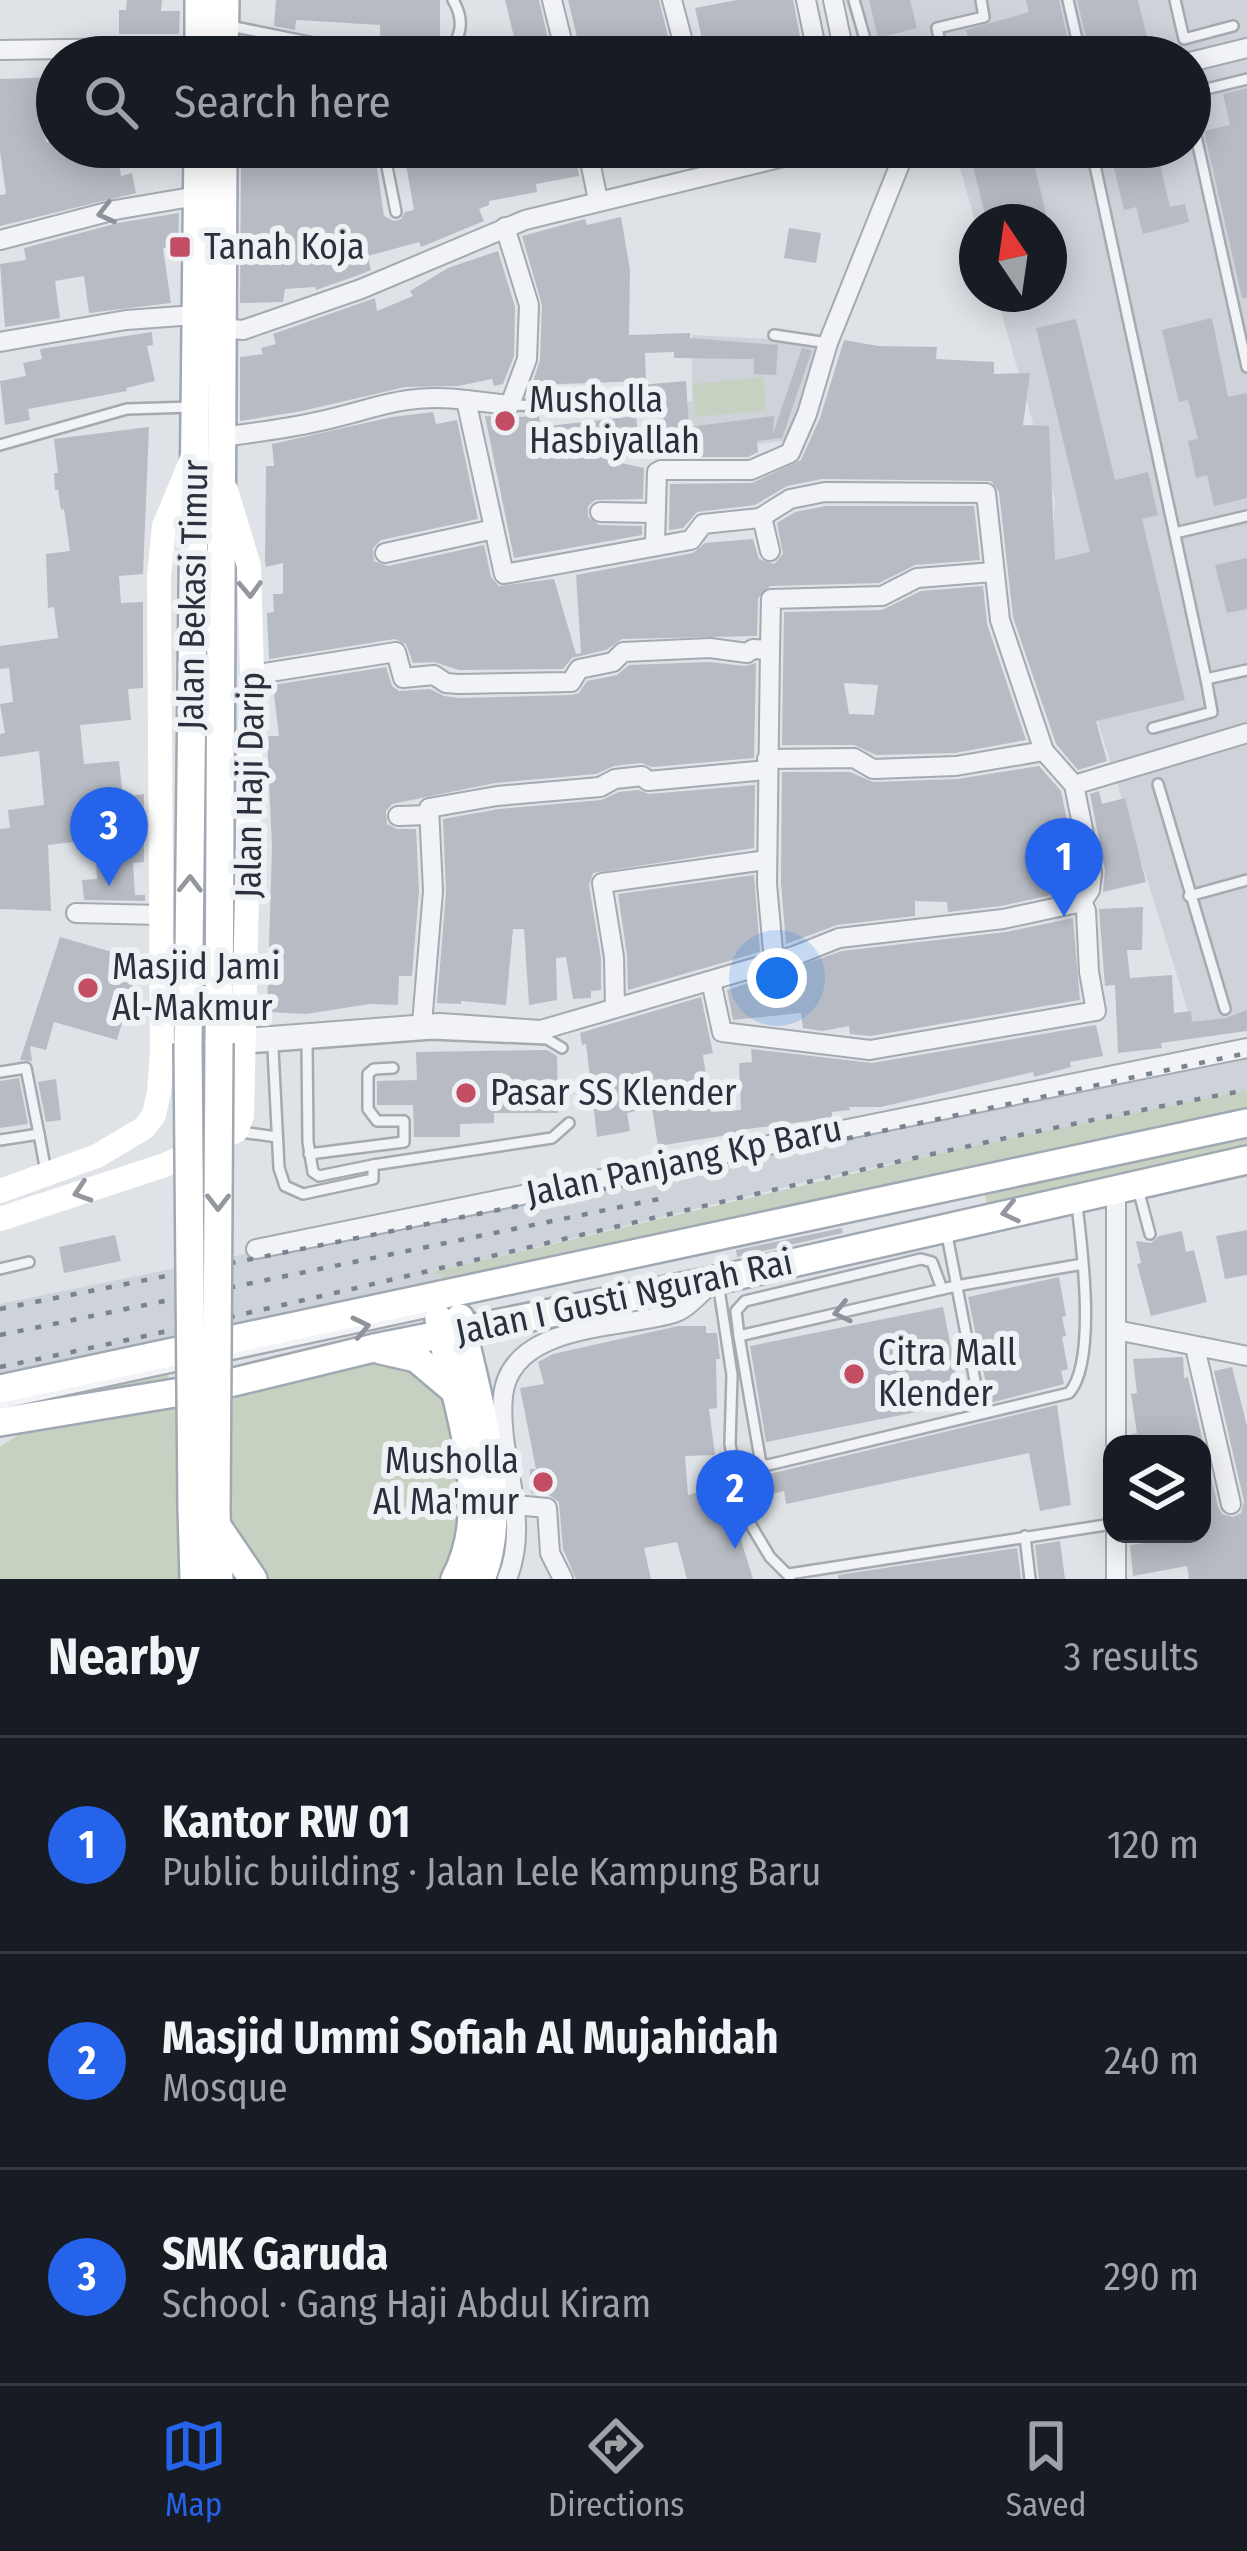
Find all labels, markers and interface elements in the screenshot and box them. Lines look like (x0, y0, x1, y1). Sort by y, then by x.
search box (36, 36, 1211, 168)
icon: search (78, 69, 144, 135)
text: Search here (174, 75, 391, 129)
one-way arrow (97, 199, 117, 224)
north arrow (959, 204, 1067, 312)
place label: Tanah Koja (204, 225, 365, 269)
marker: Tanah Koja (167, 234, 193, 260)
place label: Musholla Hasbiyallah (529, 378, 700, 463)
marker: Musholla Hasbiyallah (492, 408, 518, 434)
street label: Jalan Bekasi Timur (169, 459, 217, 731)
one-way arrow (236, 580, 262, 599)
street label: Jalan Haji Darip (226, 672, 274, 898)
pin: 3 (70, 787, 148, 886)
pin: 1 (1025, 818, 1103, 917)
one-way arrow (176, 874, 202, 893)
place label: Masjid Jami Al-Makmur (112, 945, 280, 1030)
your location (747, 948, 807, 1008)
marker: Masjid Jami Al-Makmur (75, 975, 101, 1001)
place label: Pasar SS Klender (490, 1071, 737, 1115)
marker: Pasar SS Klender (453, 1080, 479, 1106)
street label: Jalan Panjang Kp Baru (522, 1106, 846, 1216)
one-way arrow (72, 1177, 93, 1202)
one-way arrow (205, 1194, 231, 1212)
one-way arrow (1000, 1198, 1020, 1223)
street label: Jalan I Gusti Ngurah Rai (452, 1240, 796, 1354)
one-way arrow (833, 1298, 853, 1323)
one-way arrow (350, 1316, 370, 1341)
place label: Citra Mall Klender (878, 1331, 1017, 1416)
marker: Citra Mall Klender (841, 1361, 867, 1387)
map controls (1103, 1435, 1211, 1543)
button: layers (1103, 1435, 1211, 1543)
place label: Musholla Al Ma'mur (373, 1439, 519, 1524)
pin: 2 (696, 1450, 774, 1549)
marker: Musholla Al Ma'mur (530, 1469, 556, 1495)
text: Nearby (48, 1626, 200, 1688)
text: 3 results (1064, 1634, 1199, 1680)
text: Kantor RW 01 (162, 1795, 411, 1849)
text: 1 (79, 1822, 95, 1868)
text: 120 m (1107, 1822, 1199, 1868)
text: Public building · Jalan Lele Kampung Baru (162, 1849, 822, 1895)
text: Masjid Ummi Sofiah Al Mujahidah (162, 2011, 778, 2065)
text: 2 (78, 2038, 96, 2084)
text: 240 m (1104, 2038, 1199, 2084)
text: Mosque (162, 2065, 287, 2111)
text: SMK Garuda (162, 2227, 388, 2281)
text: 3 (78, 2254, 96, 2300)
text: 290 m (1104, 2254, 1199, 2300)
text: School · Gang Haji Abdul Kiram (162, 2281, 651, 2327)
tab: Map (161, 2413, 227, 2525)
tab: Directions (548, 2413, 684, 2525)
tab: Saved (1006, 2413, 1086, 2525)

